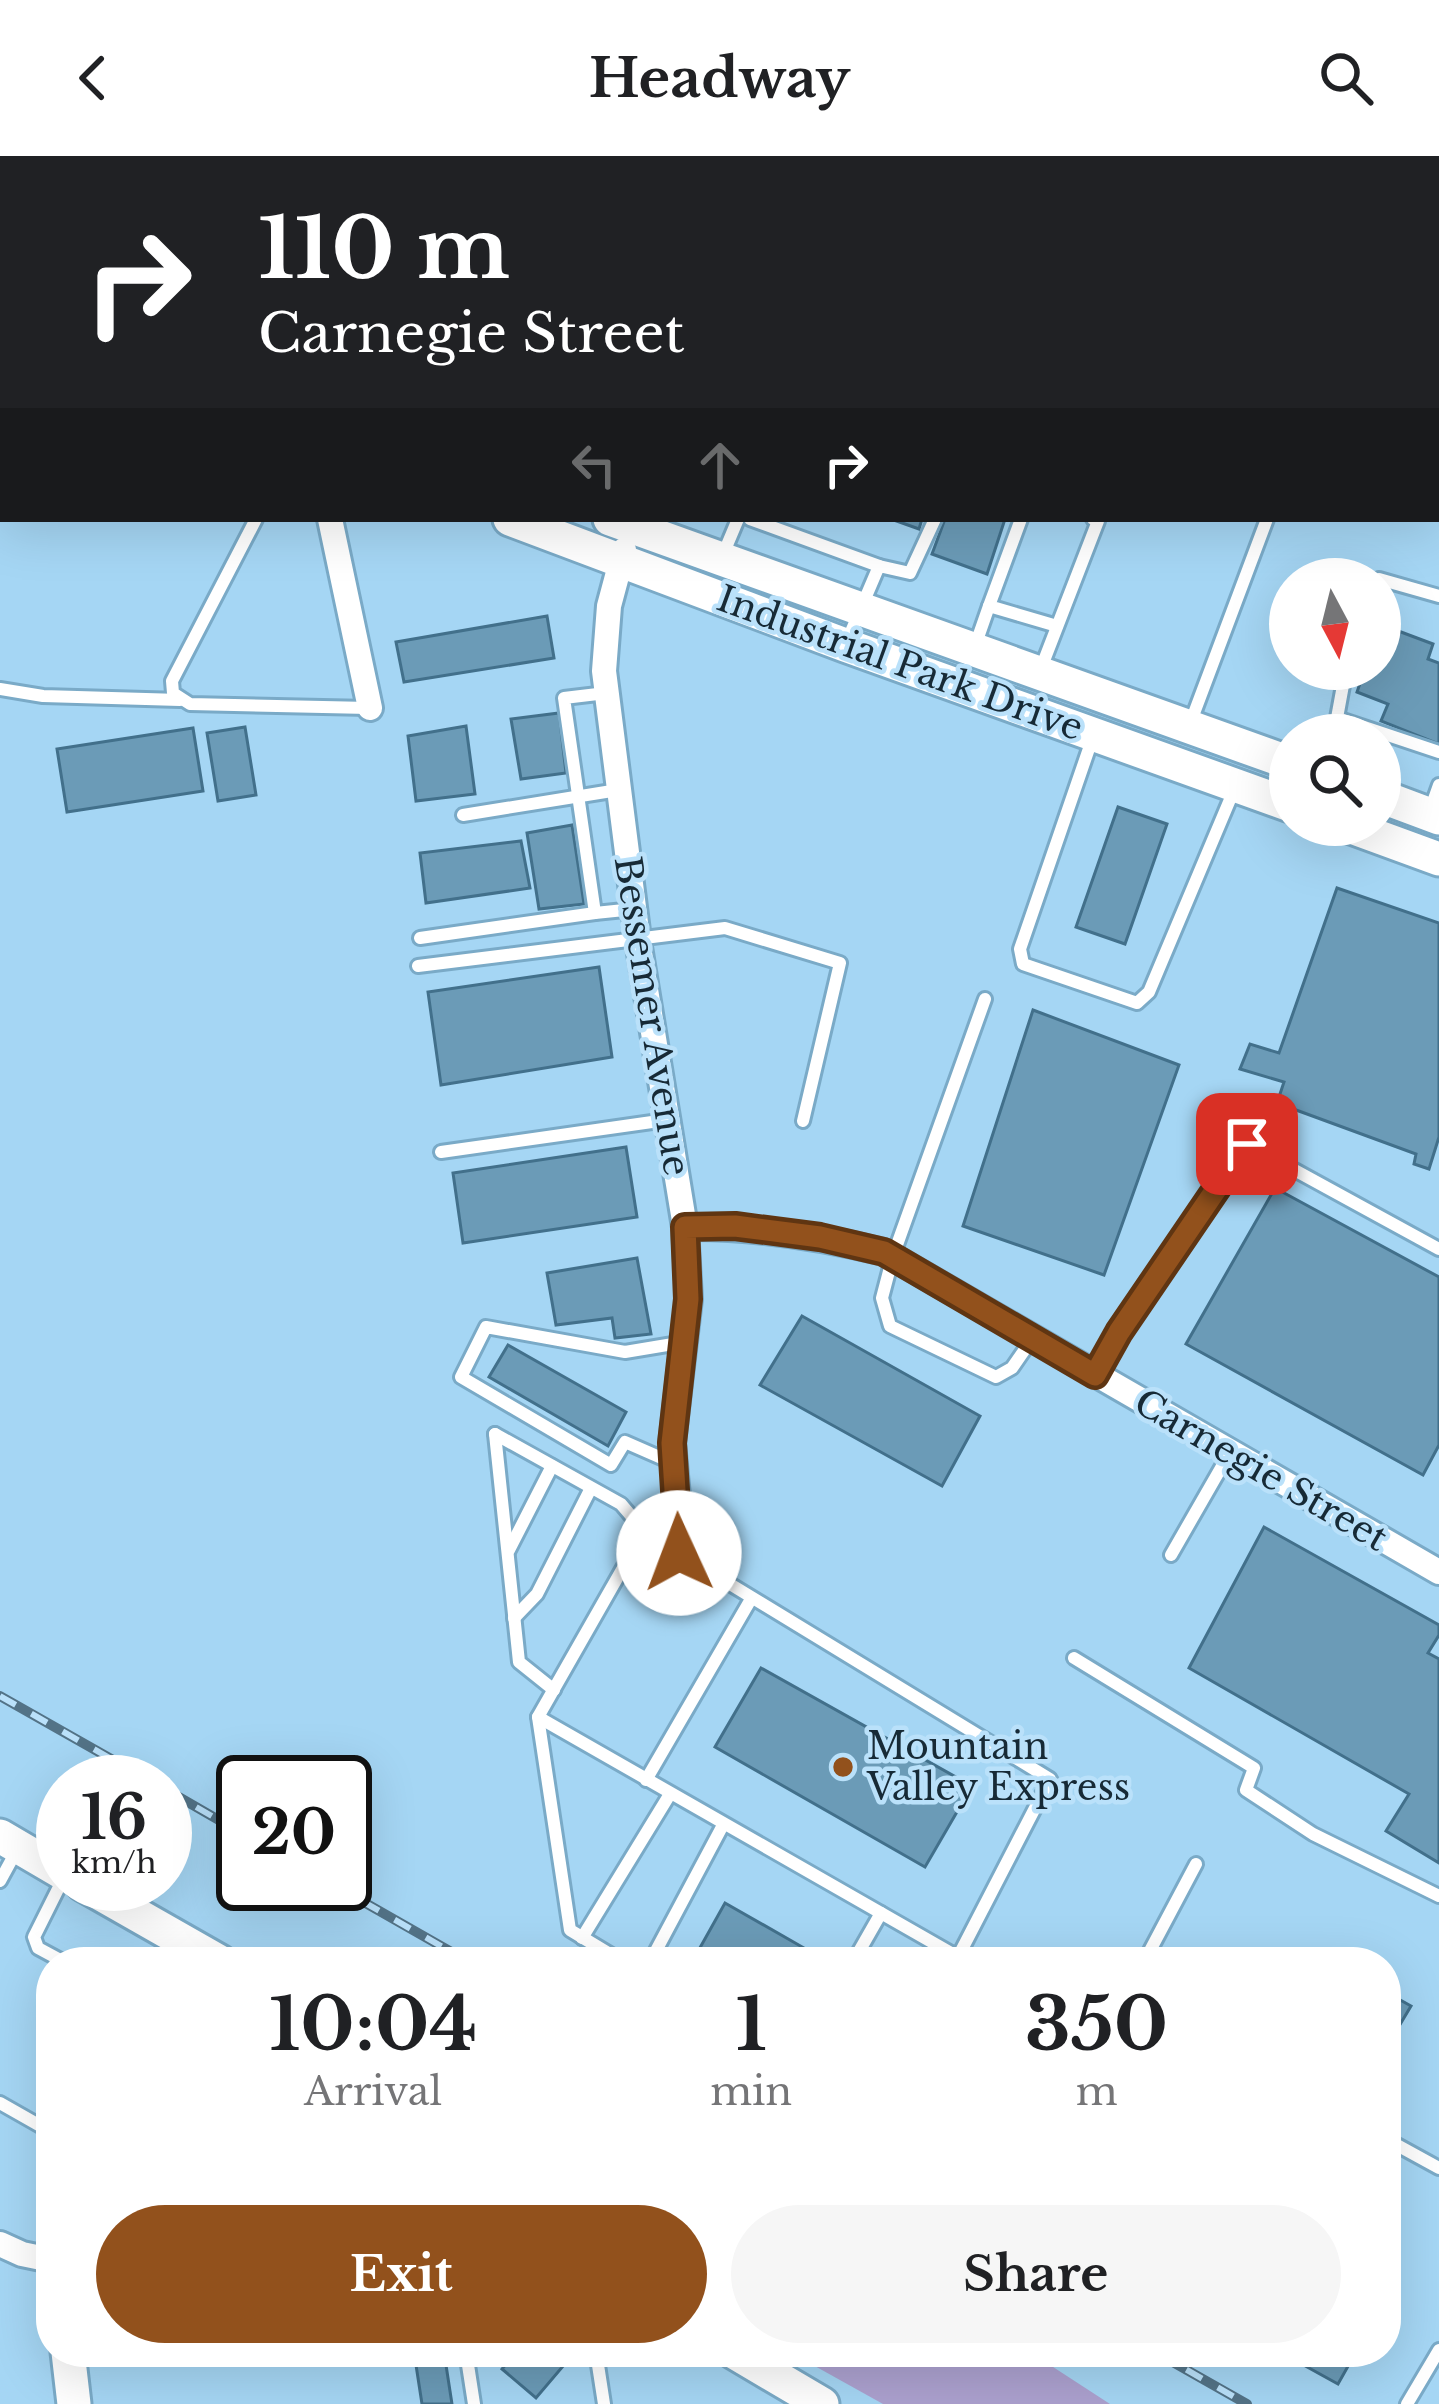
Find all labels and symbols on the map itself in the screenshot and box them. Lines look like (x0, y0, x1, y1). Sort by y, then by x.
north arrow (1269, 558, 1401, 690)
street label: Industrial Park Drive (711, 576, 1089, 750)
street label: Bessemer Avenue (605, 853, 699, 1179)
pin (1196, 1093, 1298, 1195)
street label: Carnegie Street (1127, 1379, 1396, 1561)
position arrow (616, 1490, 742, 1616)
place label: Mountain Valley Express (866, 1724, 1130, 1810)
marker: Mountain Valley Express (830, 1754, 856, 1780)
speed limit sign: 20 (216, 1755, 372, 1911)

